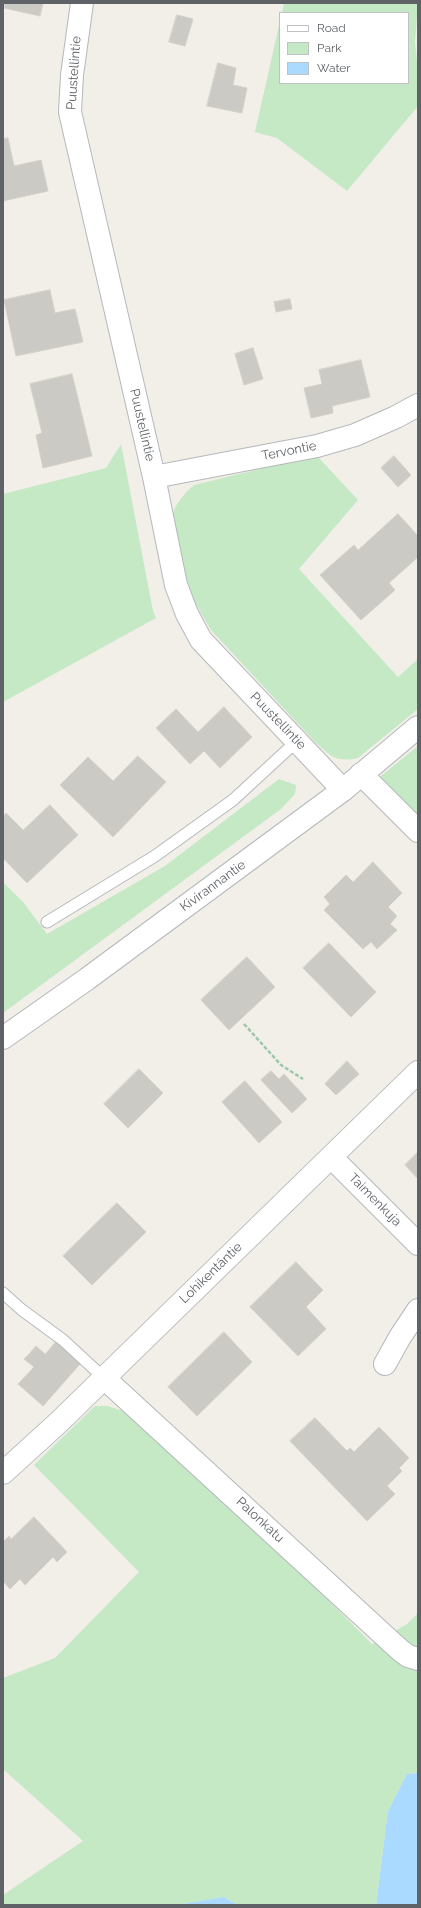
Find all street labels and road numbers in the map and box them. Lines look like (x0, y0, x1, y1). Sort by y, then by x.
street label: Puustellintie (64, 36, 84, 110)
street label: Puustellintie (126, 387, 158, 463)
street label: Tervontie (260, 438, 318, 464)
street label: Puustellintie (247, 689, 309, 753)
street label: Kivirannantie (177, 857, 249, 915)
street label: Taimenkuja (345, 1170, 405, 1230)
street label: Lohikentäntie (176, 1239, 246, 1307)
street label: Palonkatu (233, 1494, 287, 1546)

